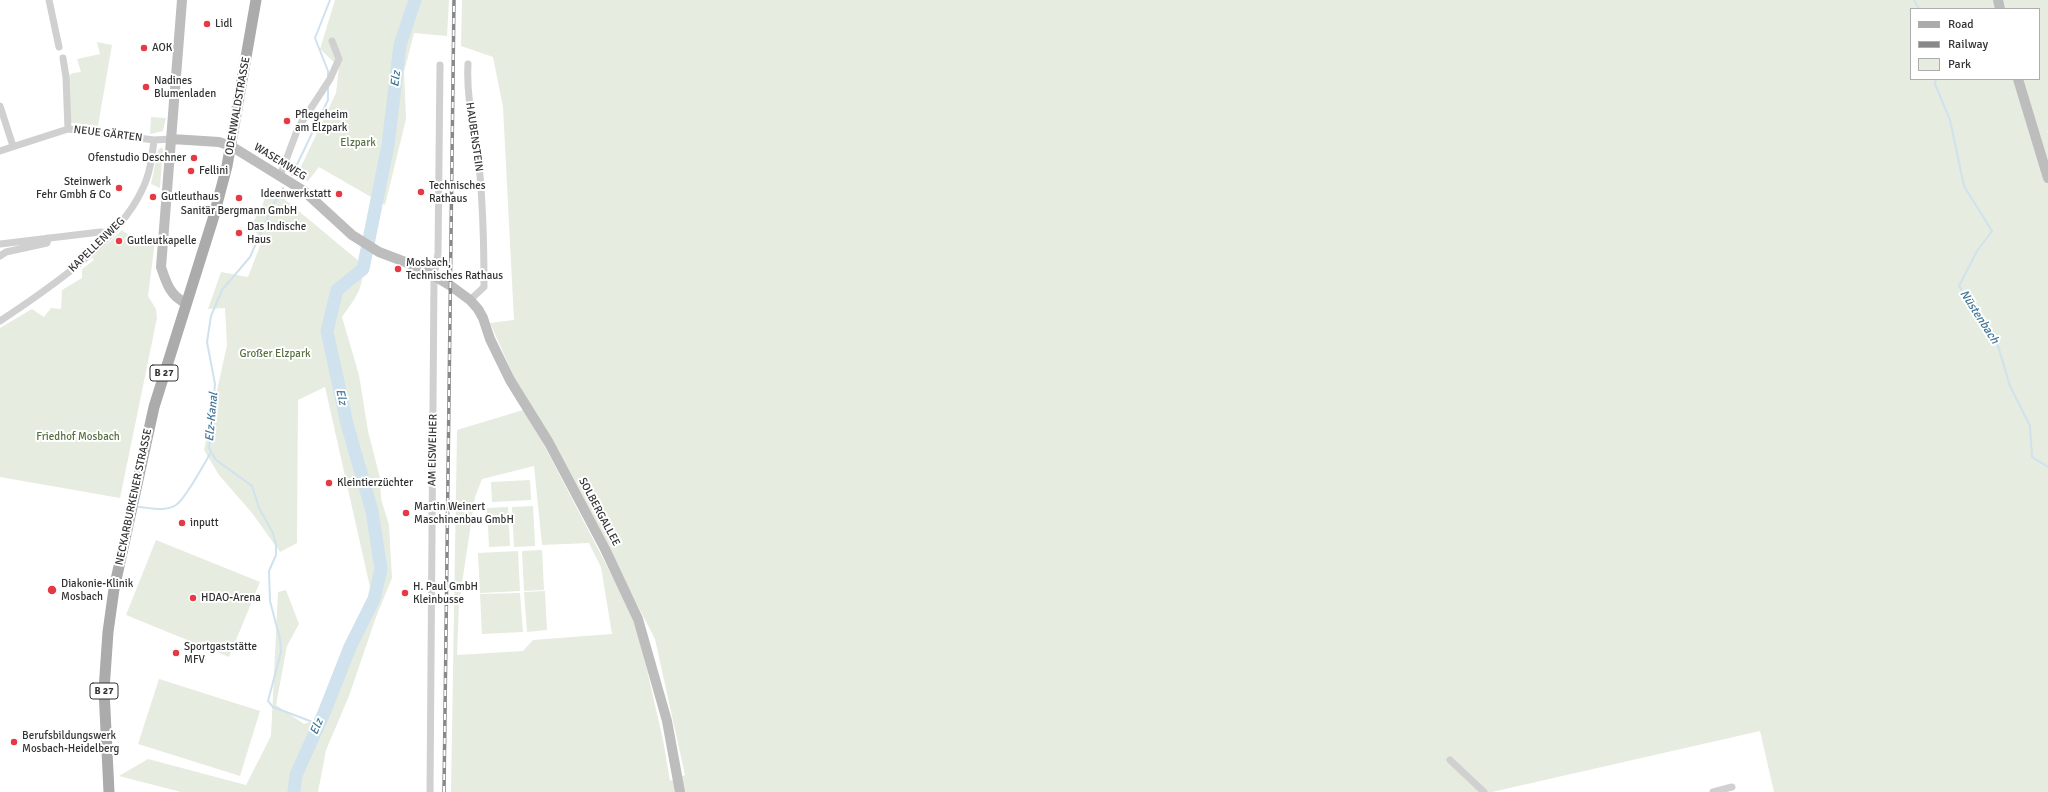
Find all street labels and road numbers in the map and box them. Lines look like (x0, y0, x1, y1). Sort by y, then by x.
street label: ODENWALDSTRASSE (223, 56, 253, 156)
street label: HAUBENSTEIN (463, 102, 485, 172)
street label: NEUE GÄRTEN (73, 123, 143, 145)
street label: WASEMWEG (251, 141, 309, 183)
street label: KAPELLENWEG (66, 215, 128, 275)
road number: B 27 (150, 365, 178, 381)
street label: AM EISWEIHER (426, 414, 440, 486)
street label: NECKARBURKENER STRASSE (113, 428, 155, 566)
street label: SOLBERGALLEE (575, 475, 623, 549)
road number: B 27 (90, 683, 118, 699)

